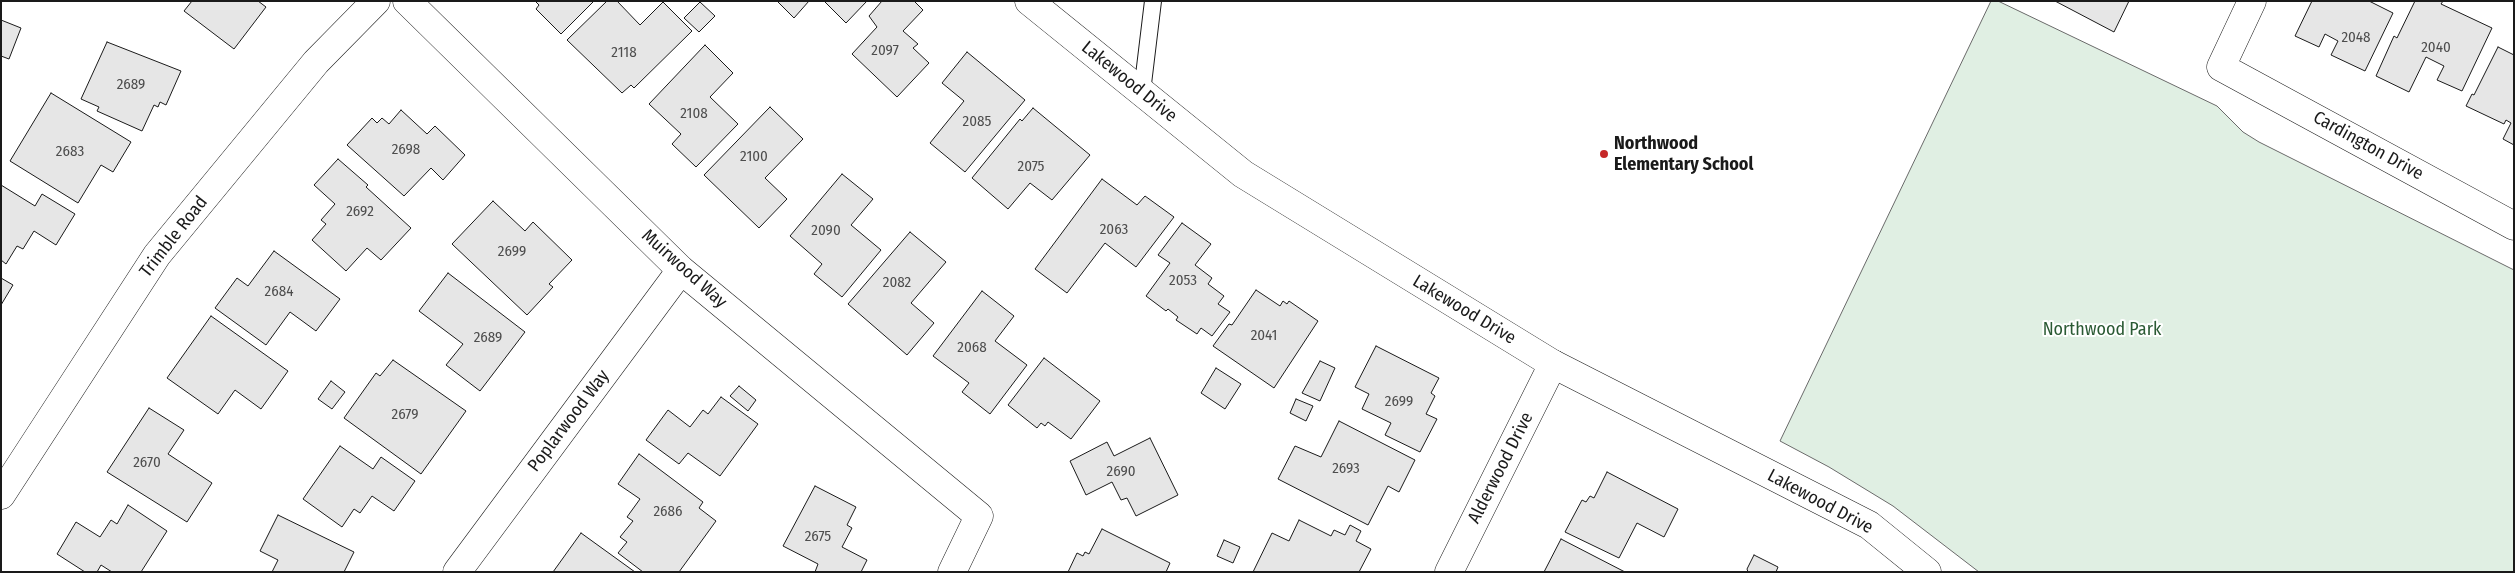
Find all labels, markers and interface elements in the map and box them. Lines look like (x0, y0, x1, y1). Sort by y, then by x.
house number: 2048 (2341, 29, 2371, 47)
street label: Lakewood Drive (1077, 37, 1181, 127)
house number: 2040 (2421, 39, 2451, 57)
house number: 2097 (871, 42, 899, 60)
house number: 2118 (611, 44, 637, 62)
house number: 2689 (117, 76, 145, 94)
house number: 2108 (680, 105, 708, 123)
street label: Cardington Drive (2309, 107, 2427, 185)
house number: 2085 (963, 113, 991, 131)
place label: Northwood Elementary School (1614, 133, 1753, 176)
house number: 2698 (392, 141, 420, 159)
house number: 2683 (56, 143, 84, 161)
house number: 2100 (740, 148, 768, 166)
marker: Northwood Elementary School (1598, 148, 1610, 160)
house number: 2075 (1018, 158, 1044, 176)
street label: Trimble Road (136, 192, 212, 282)
house number: 2692 (346, 203, 374, 221)
house number: 2063 (1100, 221, 1128, 239)
house number: 2090 (811, 222, 841, 240)
street label: Muirwood Way (637, 225, 731, 313)
house number: 2699 (498, 243, 526, 261)
street label: Lakewood Drive (1409, 271, 1519, 349)
house number: 2053 (1169, 272, 1197, 290)
house number: 2082 (883, 274, 911, 292)
house number: 2684 (265, 283, 293, 301)
park label: Northwood Park (2043, 319, 2161, 341)
house number: 2041 (1251, 327, 1277, 345)
house number: 2689 (474, 329, 502, 347)
house number: 2068 (957, 339, 987, 357)
street label: Poplarwood Way (524, 366, 614, 476)
house number: 2699 (1385, 393, 1413, 411)
house number: 2679 (392, 406, 418, 424)
street label: Alderwood Drive (1464, 409, 1538, 527)
house number: 2670 (133, 454, 161, 472)
house number: 2693 (1332, 460, 1360, 478)
house number: 2690 (1107, 463, 1135, 481)
street label: Lakewood Drive (1763, 465, 1877, 539)
house number: 2686 (654, 503, 682, 521)
house number: 2675 (805, 528, 831, 546)

